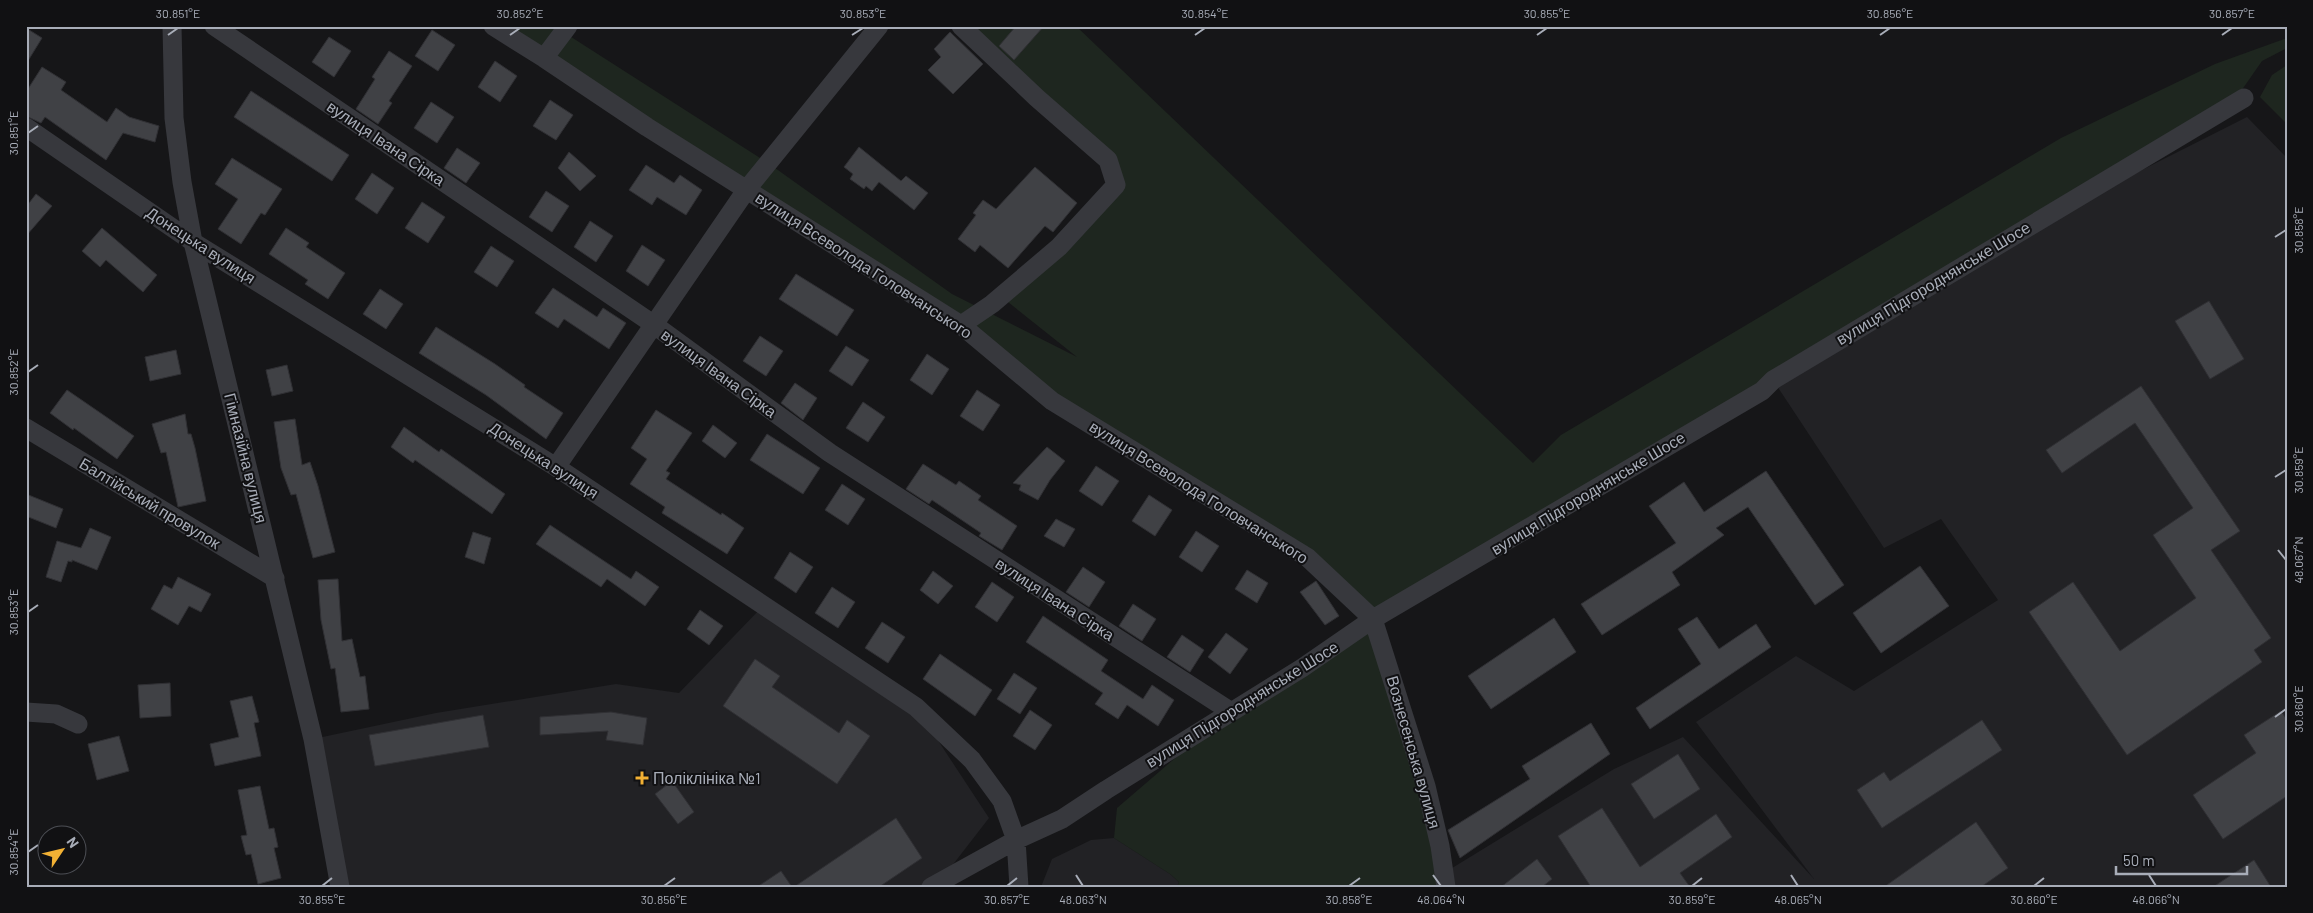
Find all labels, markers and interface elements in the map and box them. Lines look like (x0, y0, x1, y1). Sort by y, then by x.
text: 30.851°E (156, 6, 200, 20)
text: 30.852°E (497, 6, 543, 20)
text: 30.853°E (840, 6, 886, 20)
text: 30.854°E (1181, 6, 1229, 20)
text: 30.855°E (1524, 6, 1570, 20)
text: 30.856°E (1867, 6, 1913, 20)
text: 30.857°E (2209, 6, 2255, 20)
street label: вулиця Івана Сірка (324, 96, 449, 189)
text: 30.851°E (6, 111, 20, 155)
street label: вулиця Всеволода Головчанського (752, 187, 976, 342)
street label: Донецька вулиця (143, 202, 259, 287)
text: 30.858°E (2291, 207, 2305, 253)
street label: вулиця Підгороднянське Шосе (1832, 217, 2033, 348)
street label: вулиця Івана Сірка (658, 324, 781, 421)
text: 30.852°E (6, 349, 20, 395)
street label: Гімназійна вулиця (221, 391, 272, 525)
street label: вулиця Всеволода Головчанського (1086, 416, 1312, 567)
street label: Донецька вулиця (486, 417, 602, 502)
street label: вулиця Підгороднянське Шосе (1487, 427, 1688, 558)
text: 30.859°E (2291, 447, 2305, 493)
street label: Балтійський провулок (77, 453, 225, 553)
text: 48.067°N (2291, 536, 2305, 584)
street label: вулиця Івана Сірка (992, 553, 1118, 644)
text: 30.853°E (6, 589, 20, 635)
street label: вулиця Підгороднянське Шосе (1142, 636, 1341, 771)
street label: Вознесенська вулиця (1384, 673, 1445, 830)
text: 30.860°E (2291, 685, 2305, 733)
place label: Поліклініка №1 (653, 768, 761, 787)
marker: Поліклініка №1 (635, 771, 649, 785)
north arrow (38, 826, 88, 876)
text: 30.854°E (6, 828, 20, 876)
text: N (63, 834, 83, 851)
scale bar (2116, 843, 2247, 875)
text: 50 m (2123, 851, 2155, 869)
text: 30.855°E (299, 892, 345, 906)
text: 30.856°E (641, 892, 687, 906)
text: 30.857°E (984, 892, 1030, 906)
text: 48.063°N (1059, 892, 1107, 906)
text: 30.858°E (1326, 892, 1372, 906)
text: 48.064°N (1417, 892, 1465, 906)
text: 30.859°E (1669, 892, 1715, 906)
text: 48.065°N (1774, 892, 1822, 906)
text: 30.860°E (2010, 892, 2058, 906)
text: 48.066°N (2132, 892, 2180, 906)

